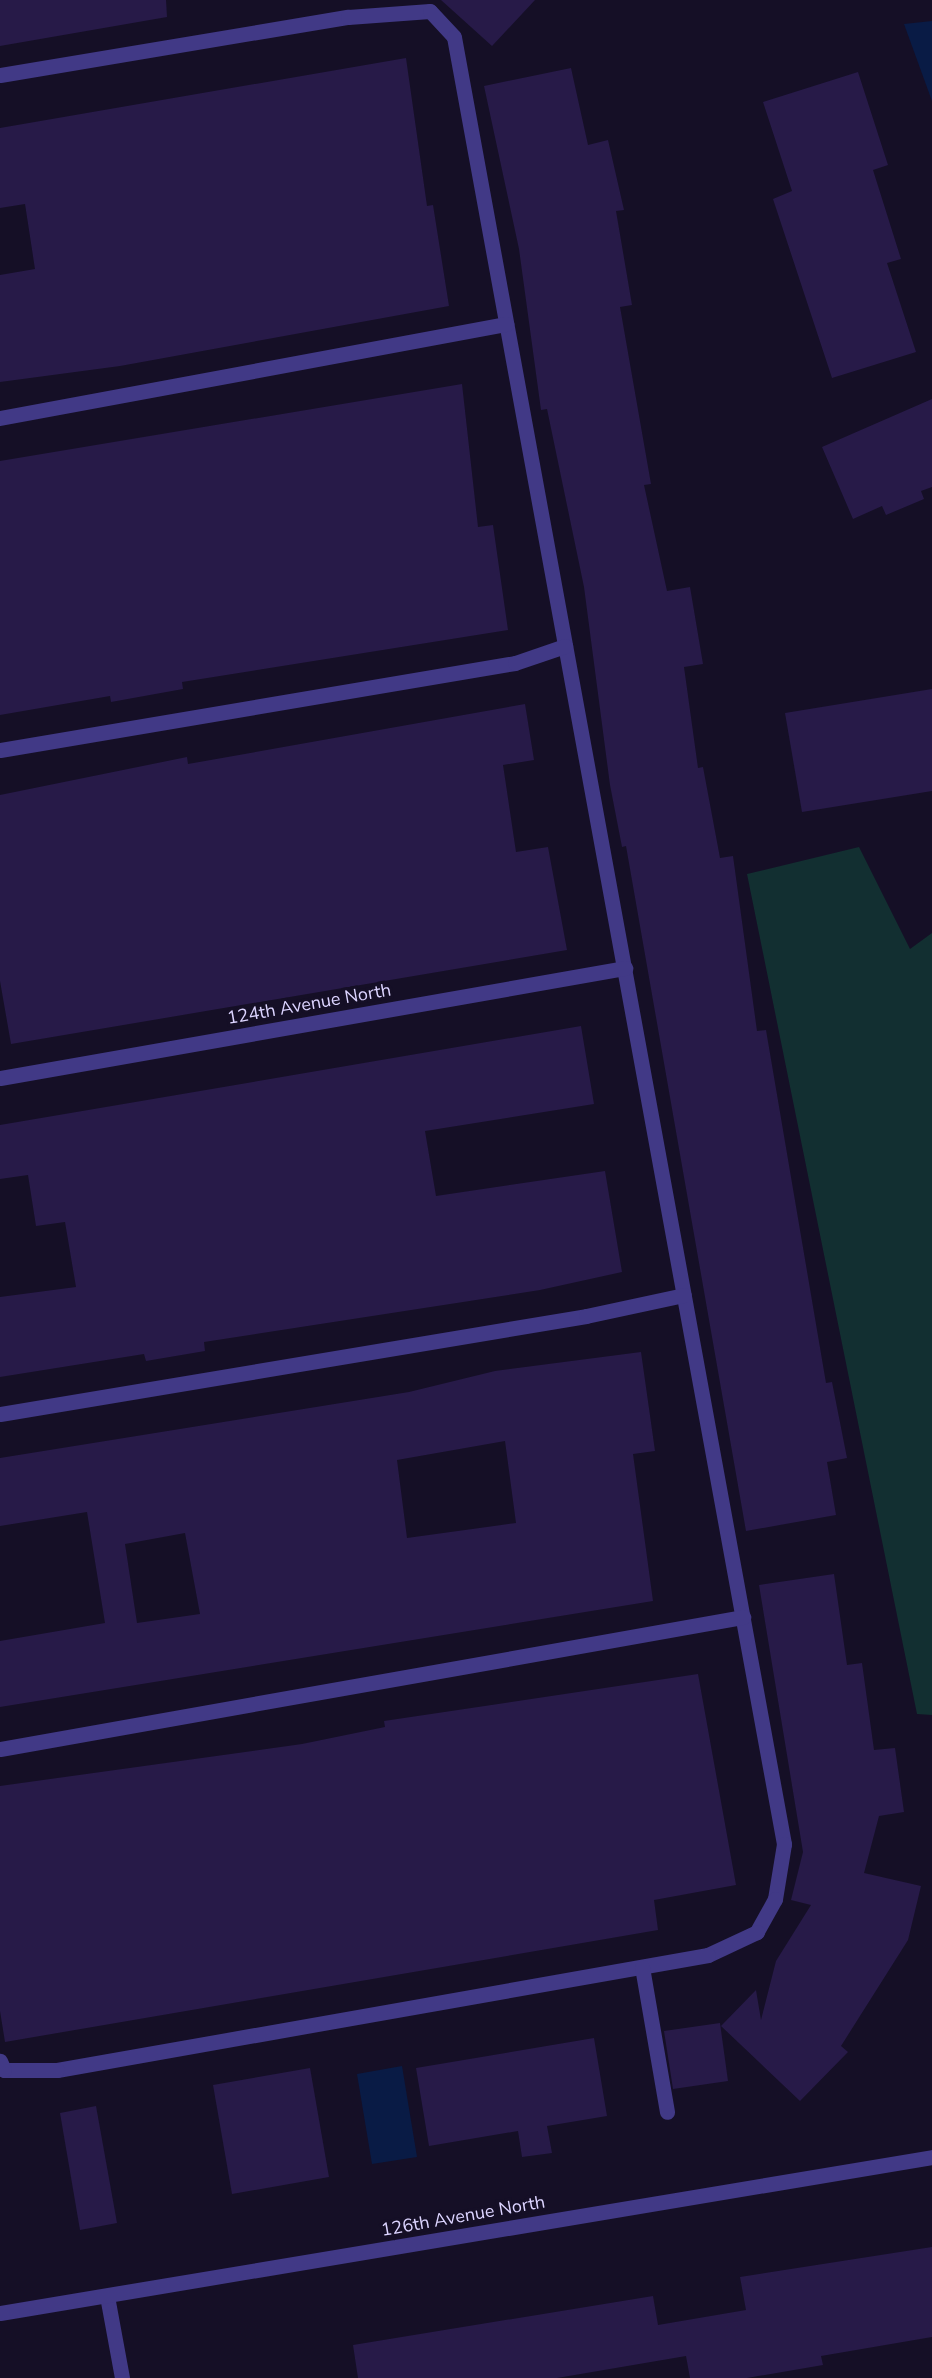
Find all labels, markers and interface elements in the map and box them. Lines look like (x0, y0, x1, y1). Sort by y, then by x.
street label: 124th Avenue North (225, 979, 393, 1029)
street label: 126th Avenue North (379, 2191, 547, 2241)

